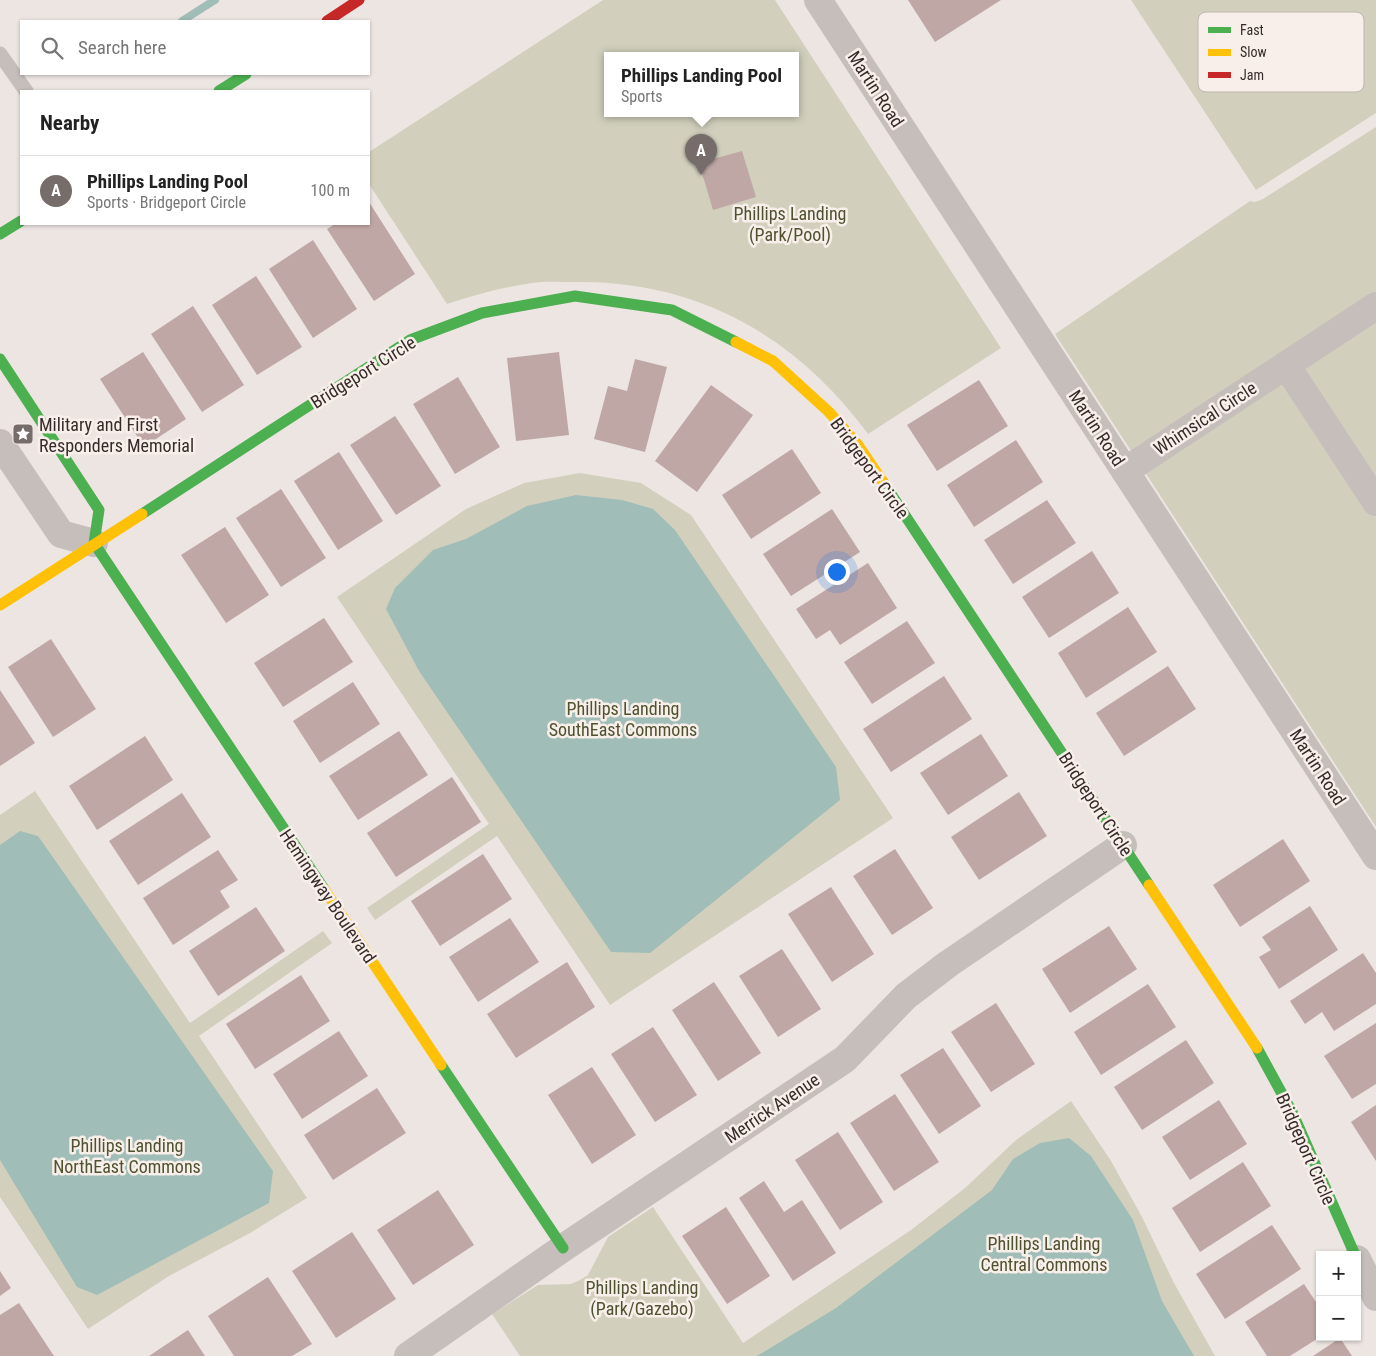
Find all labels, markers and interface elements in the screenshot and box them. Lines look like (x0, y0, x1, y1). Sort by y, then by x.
legend (1198, 12, 1364, 92)
search box (20, 20, 370, 75)
text: Fast (1240, 22, 1264, 38)
icon: search (38, 34, 66, 62)
text: Search here (78, 36, 166, 59)
text: Slow (1240, 44, 1267, 60)
street label: Martin Road (844, 47, 908, 131)
popup (604, 52, 799, 117)
text: Phillips Landing Pool (621, 64, 782, 87)
text: Jam (1240, 67, 1264, 83)
text: Sports (621, 87, 663, 106)
text: Nearby (40, 111, 99, 135)
pin: A (685, 134, 717, 175)
text: Phillips Landing Pool (87, 170, 248, 193)
text: A (51, 181, 61, 200)
text: 100 m (311, 181, 350, 200)
text: Sports · Bridgeport Circle (87, 193, 246, 212)
park label: Phillips Landing (Park/Pool) (734, 203, 846, 246)
street label: Bridgeport Circle (307, 331, 419, 413)
street label: Whimsical Circle (1150, 377, 1260, 459)
street label: Martin Road (1065, 386, 1129, 470)
street label: Bridgeport Circle (826, 413, 914, 523)
place label: Military and First Responders Memorial (39, 414, 194, 456)
place icon: Military and First Responders Memorial (11, 422, 35, 446)
your location (824, 559, 850, 585)
park label: Phillips Landing SouthEast Commons (549, 698, 697, 740)
street label: Martin Road (1286, 725, 1350, 809)
street label: Bridgeport Circle (1055, 748, 1137, 860)
street label: Hemingway Boulevard (275, 825, 381, 967)
street label: Merrick Avenue (721, 1069, 823, 1147)
street label: Bridgeport Circle (1272, 1090, 1340, 1208)
park label: Phillips Landing NorthEast Commons (53, 1135, 201, 1177)
park label: Phillips Landing Central Commons (980, 1233, 1108, 1275)
map controls (1316, 1251, 1361, 1341)
button: + (1316, 1251, 1361, 1296)
park label: Phillips Landing (Park/Gazebo) (586, 1277, 698, 1320)
button: − (1316, 1296, 1361, 1341)

